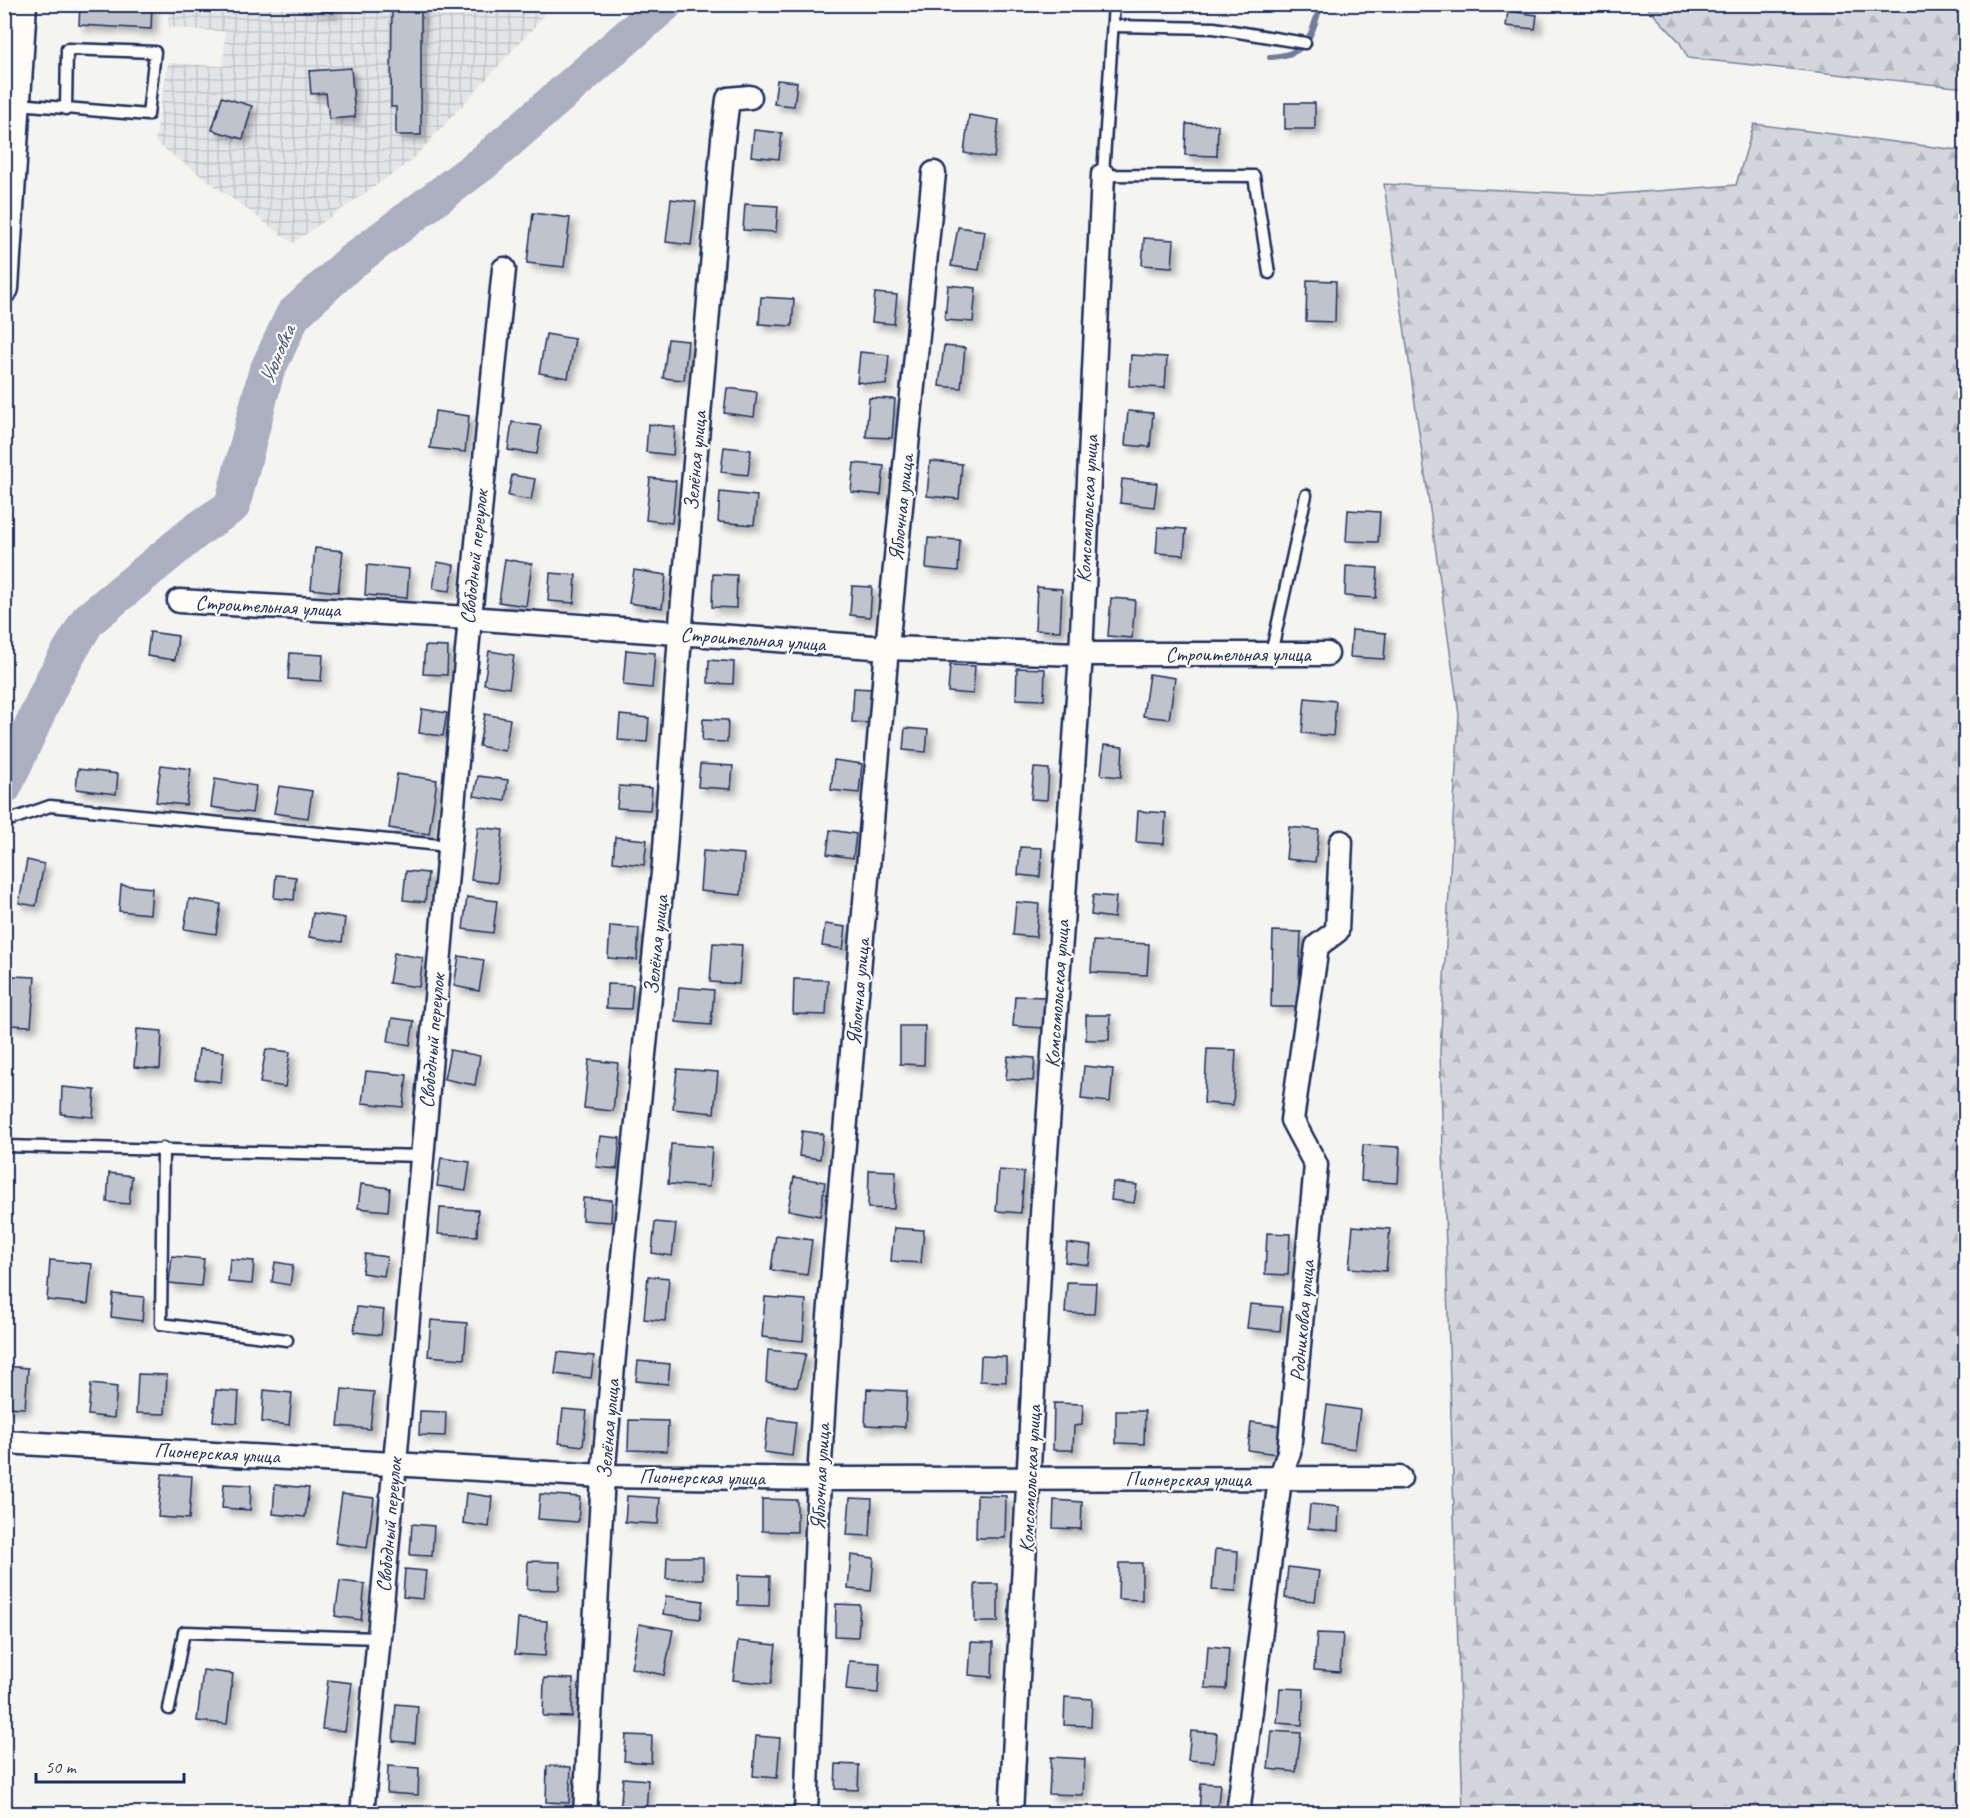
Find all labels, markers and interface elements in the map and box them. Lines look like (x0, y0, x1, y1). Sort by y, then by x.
water label: Уюновка (252, 318, 303, 389)
street label: Зелёная улица (678, 409, 712, 512)
street label: Комсомольская улица (1070, 433, 1104, 584)
street label: Яблочная улица (882, 451, 920, 563)
street label: Свободный переулок (454, 486, 494, 625)
street label: Строительная улица (195, 589, 343, 623)
street label: Строительная улица (680, 621, 828, 657)
street label: Строительная улица (1165, 641, 1312, 667)
street label: Зелёная улица (638, 892, 674, 996)
street label: Комсомольская улица (1039, 918, 1075, 1069)
street label: Яблочная улица (840, 935, 876, 1046)
street label: Свободный переулок (413, 971, 451, 1109)
street label: Родниковая улица (1284, 1258, 1320, 1383)
street label: Зелёная улица (591, 1377, 625, 1480)
street label: Комсомольская улица (1013, 1403, 1047, 1554)
street label: Яблочная улица (804, 1420, 836, 1531)
street label: Пионерская улица (154, 1437, 282, 1469)
street label: Свободный переулок (370, 1455, 408, 1593)
street label: Пионерская улица (639, 1463, 767, 1491)
street label: Пионерская улица (1125, 1466, 1252, 1492)
scale bar (36, 1746, 184, 1784)
text: 50 m (45, 1756, 78, 1778)

